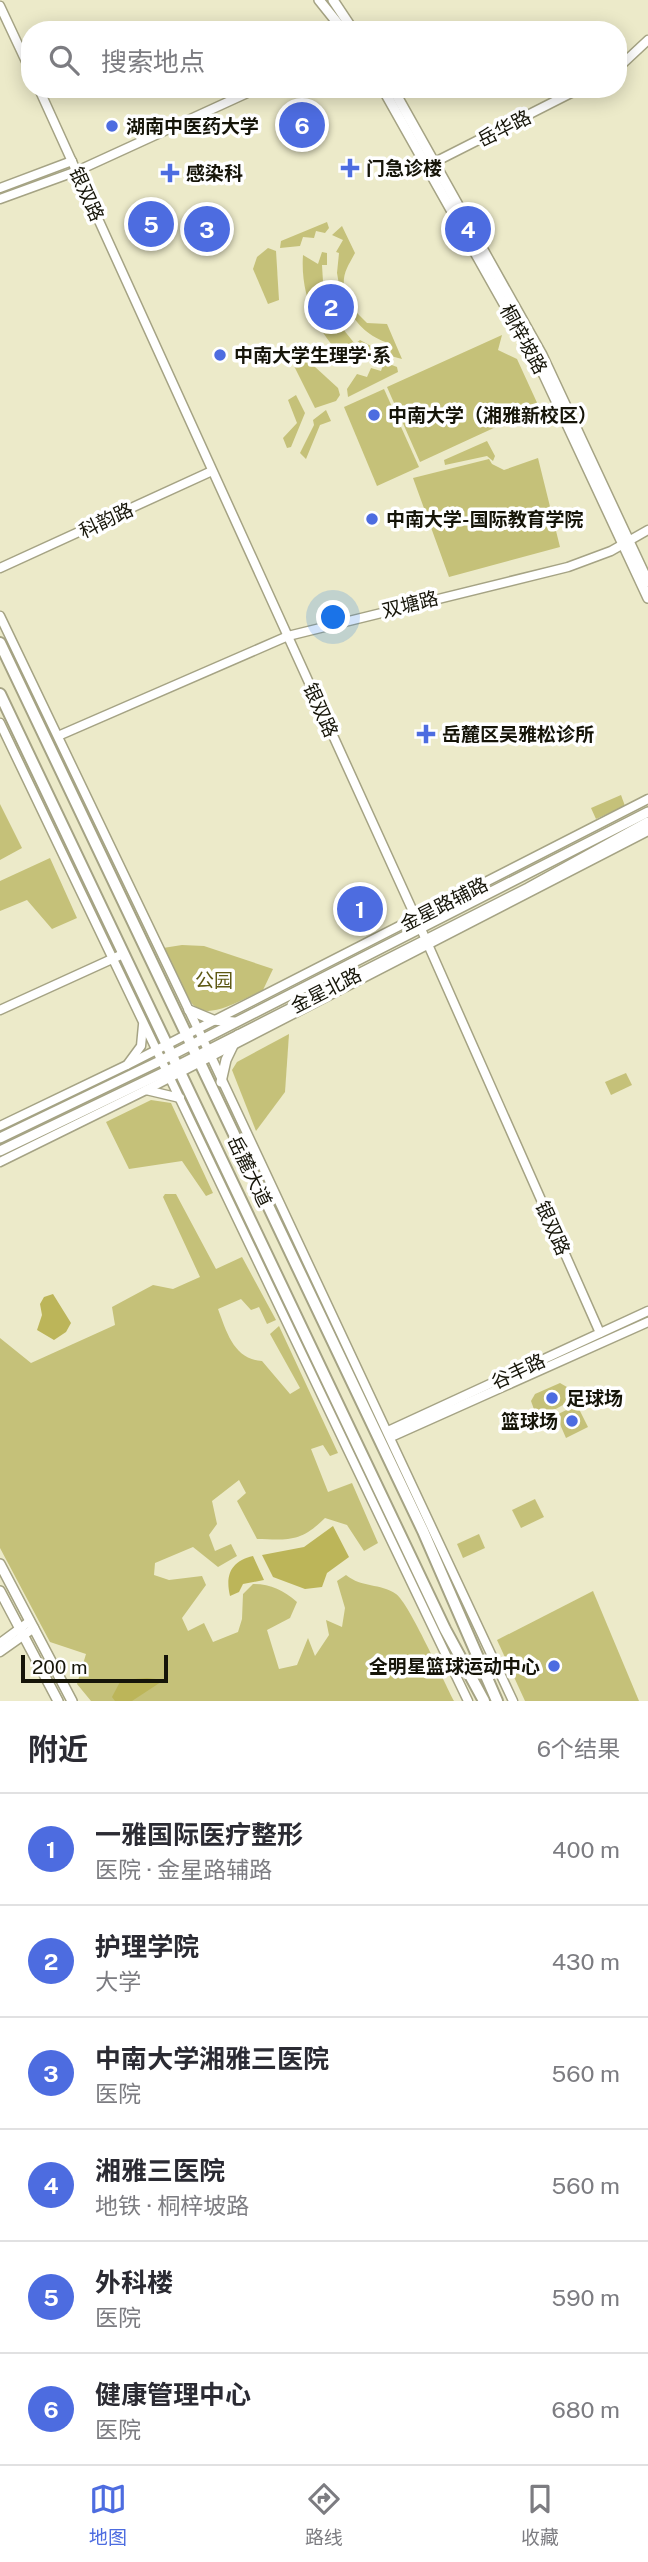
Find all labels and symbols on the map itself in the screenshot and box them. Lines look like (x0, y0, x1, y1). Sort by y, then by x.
pin: 6 (279, 99, 325, 151)
street label: 岳华路 (474, 105, 534, 151)
place label: 湖南中医药大学 (126, 115, 259, 137)
marker: 湖南中医药大学 (104, 118, 120, 134)
place label: 门急诊楼 (366, 157, 442, 179)
marker: 门急诊楼 (340, 158, 360, 178)
place label: 感染科 (186, 162, 243, 184)
street label: 银双路 (65, 163, 109, 225)
marker: 感染科 (160, 163, 180, 183)
pin: 5 (128, 198, 174, 250)
pin: 3 (184, 203, 230, 255)
pin: 4 (445, 203, 491, 255)
pin: 2 (308, 281, 354, 333)
street label: 桐梓坡路 (496, 300, 552, 378)
place label: 中南大学生理学·系 (234, 344, 391, 366)
marker: 中南大学生理学·系 (212, 347, 228, 363)
place label: 中南大学（湘雅新校区） (388, 404, 597, 426)
marker: 中南大学（湘雅新校区） (366, 407, 382, 423)
street label: 科韵路 (76, 498, 136, 542)
place label: 中南大学-国际教育学院 (386, 508, 583, 530)
marker: 中南大学-国际教育学院 (364, 511, 380, 527)
street label: 双塘路 (380, 586, 440, 622)
your location (316, 600, 350, 634)
street label: 银双路 (299, 679, 343, 741)
place label: 岳麓区吴雅松诊所 (442, 723, 594, 745)
marker: 岳麓区吴雅松诊所 (416, 724, 436, 744)
street label: 金星路辅路 (397, 873, 491, 935)
pin: 1 (337, 883, 383, 935)
street label: 金星北路 (287, 963, 365, 1017)
park label: 公园 (195, 969, 233, 991)
street label: 岳麓大道 (223, 1132, 277, 1210)
street label: 银双路 (531, 1197, 575, 1259)
street label: 谷丰路 (488, 1349, 548, 1393)
place label: 足球场 (566, 1387, 623, 1409)
marker: 足球场 (544, 1390, 560, 1406)
place label: 篮球场 (501, 1410, 558, 1432)
marker: 篮球场 (564, 1413, 580, 1429)
scale bar (21, 1652, 168, 1684)
place label: 全明星篮球运动中心 (369, 1655, 540, 1677)
marker: 全明星篮球运动中心 (546, 1658, 562, 1674)

